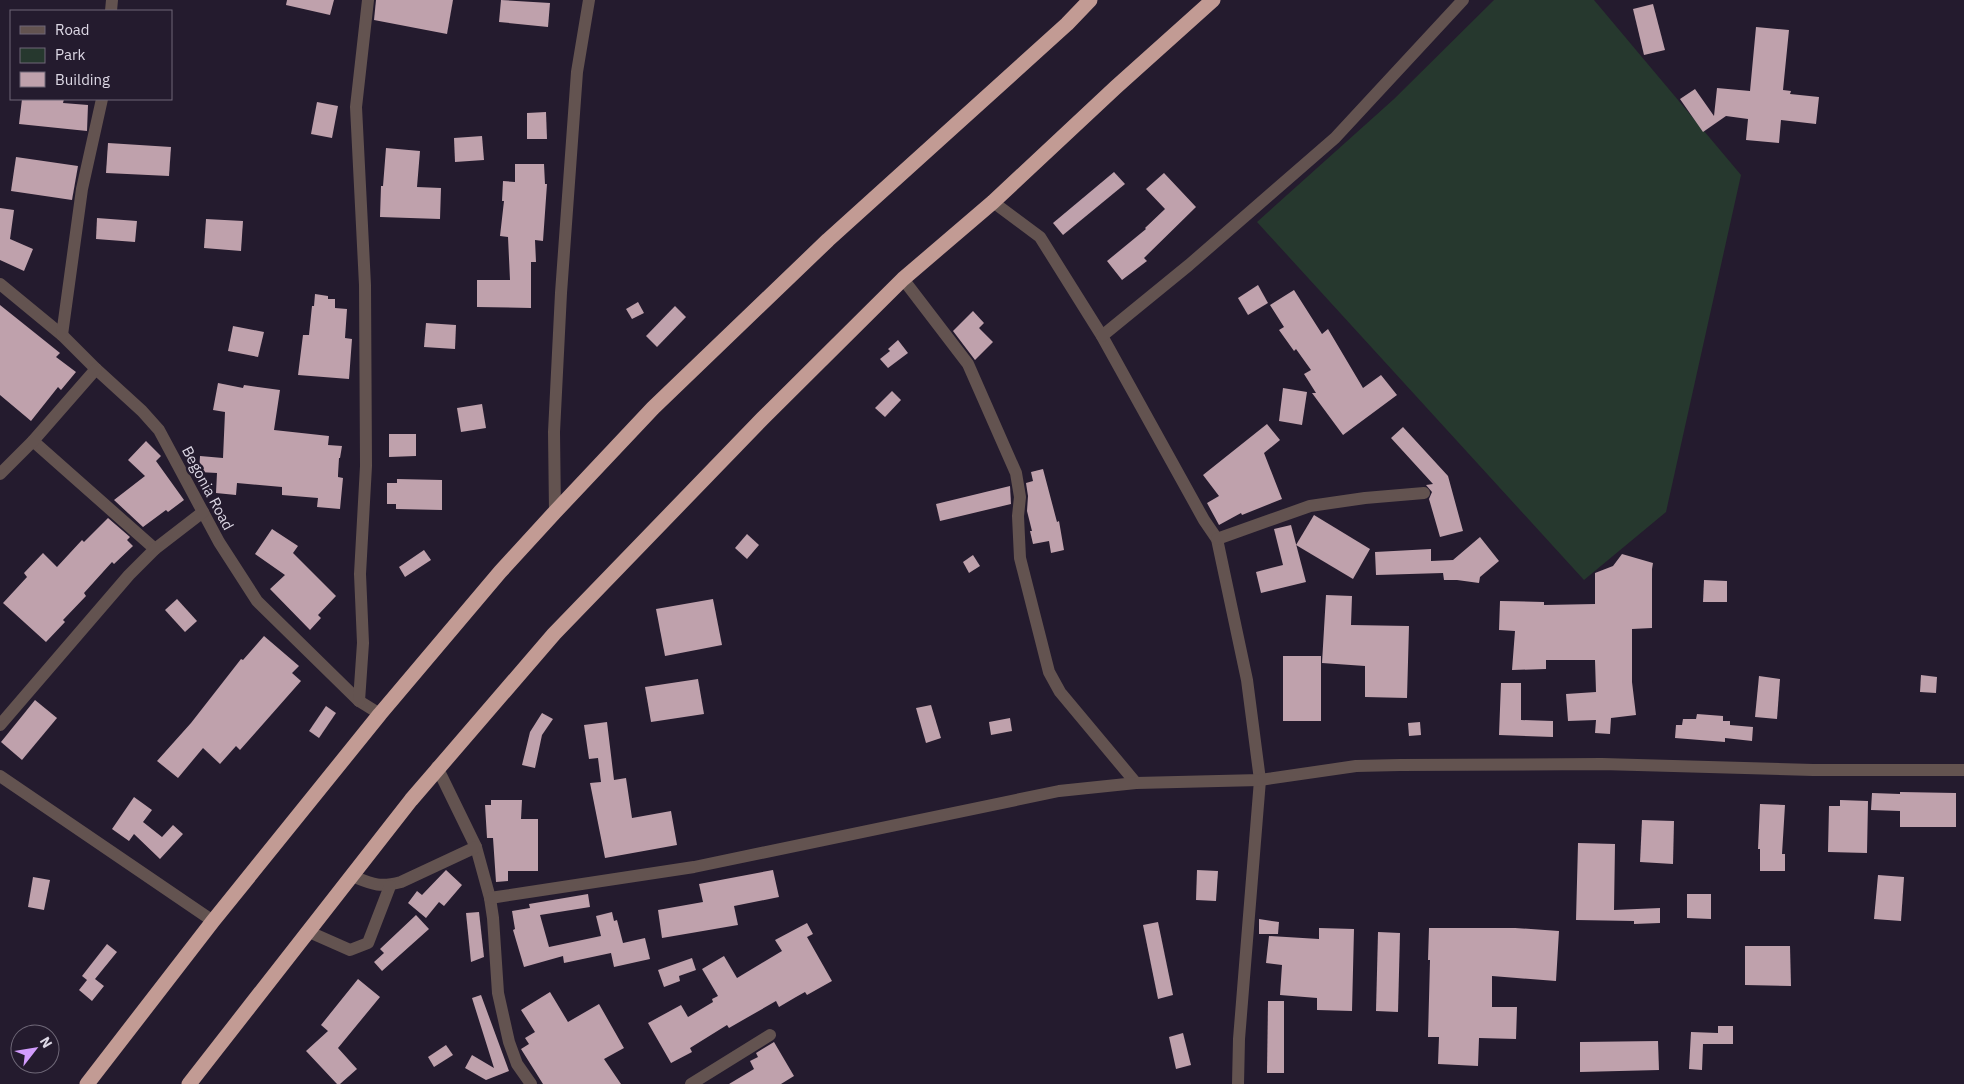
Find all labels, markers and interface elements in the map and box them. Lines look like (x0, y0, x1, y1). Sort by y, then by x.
legend (10, 10, 172, 100)
text: Road (55, 20, 90, 39)
text: Park (55, 45, 85, 64)
text: Building (55, 70, 110, 89)
street label: Begonia Road (178, 443, 238, 533)
north arrow (10, 1024, 60, 1074)
text: N (36, 1033, 56, 1051)

